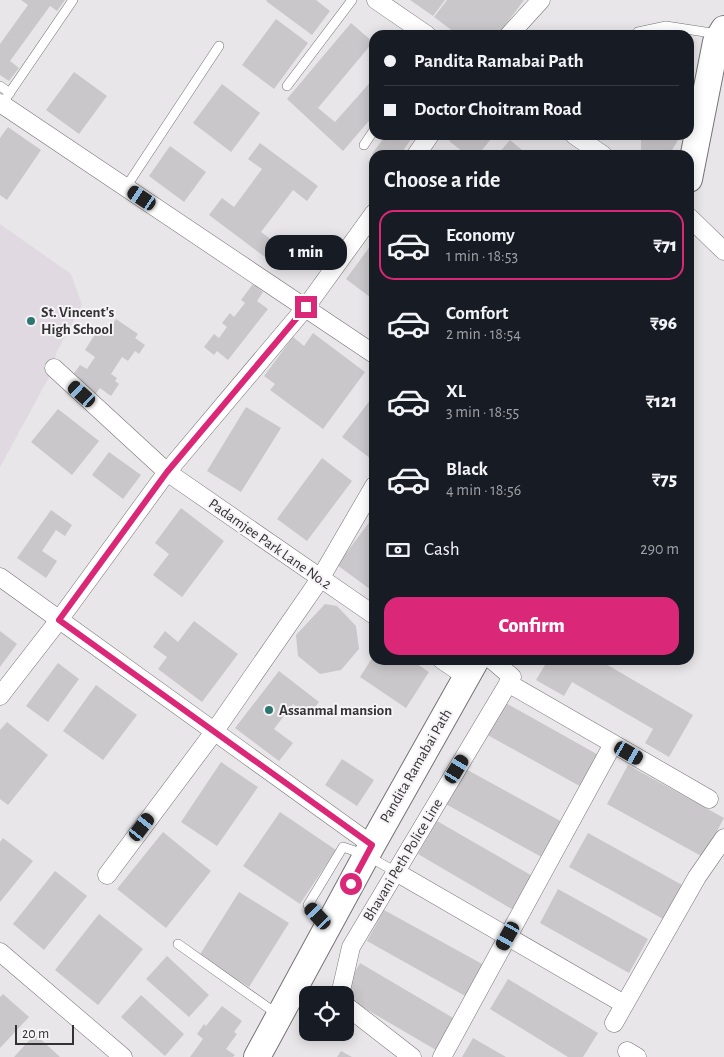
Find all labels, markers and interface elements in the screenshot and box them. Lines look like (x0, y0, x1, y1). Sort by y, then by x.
text: Pandita Ramabai Path (414, 52, 584, 71)
text: Doctor Choitram Road (414, 100, 582, 119)
text: Choose a ride (384, 169, 500, 191)
car (125, 183, 158, 213)
icon: car (386, 223, 431, 268)
text: Economy (446, 226, 515, 245)
callout: 1 min (265, 234, 347, 270)
text: ₹71 (653, 236, 677, 255)
text: 1 min (289, 244, 323, 260)
text: 1 min · 18:53 (446, 248, 518, 264)
route end (295, 296, 317, 318)
icon: car (386, 301, 431, 346)
text: Comfort (446, 304, 508, 323)
place label: St. Vincent's High School (41, 305, 115, 337)
text: ₹96 (650, 314, 677, 333)
marker: St. Vincent's High School (25, 315, 37, 327)
text: 2 min · 18:54 (446, 326, 521, 342)
car (65, 378, 98, 410)
icon: car (386, 379, 431, 424)
text: XL (446, 382, 466, 401)
text: ₹121 (646, 392, 677, 411)
text: 3 min · 18:55 (446, 404, 519, 420)
icon: car (386, 457, 431, 502)
text: Black (446, 460, 488, 479)
text: ₹75 (652, 470, 677, 489)
text: 4 min · 18:56 (446, 482, 521, 498)
street label: Padamjee Park Lane No.2 (206, 496, 334, 592)
icon: cash (384, 536, 412, 564)
text: Cash (424, 540, 460, 559)
text: 290 m (640, 541, 679, 557)
button: Confirm (384, 597, 679, 655)
place label: Assanmal mansion (279, 703, 392, 718)
marker: Assanmal mansion (263, 704, 275, 716)
street label: Pandita Ramabai Path (377, 706, 455, 826)
car (612, 739, 645, 767)
car (442, 752, 471, 786)
street label: Bhavani Peth Police Line (361, 796, 446, 924)
car (126, 811, 157, 843)
route start (340, 873, 362, 895)
car (302, 900, 333, 932)
car (494, 919, 521, 953)
map controls (299, 986, 354, 1041)
button: locate (299, 986, 354, 1041)
scale bar (15, 1022, 74, 1045)
text: 20 m (22, 1027, 49, 1041)

